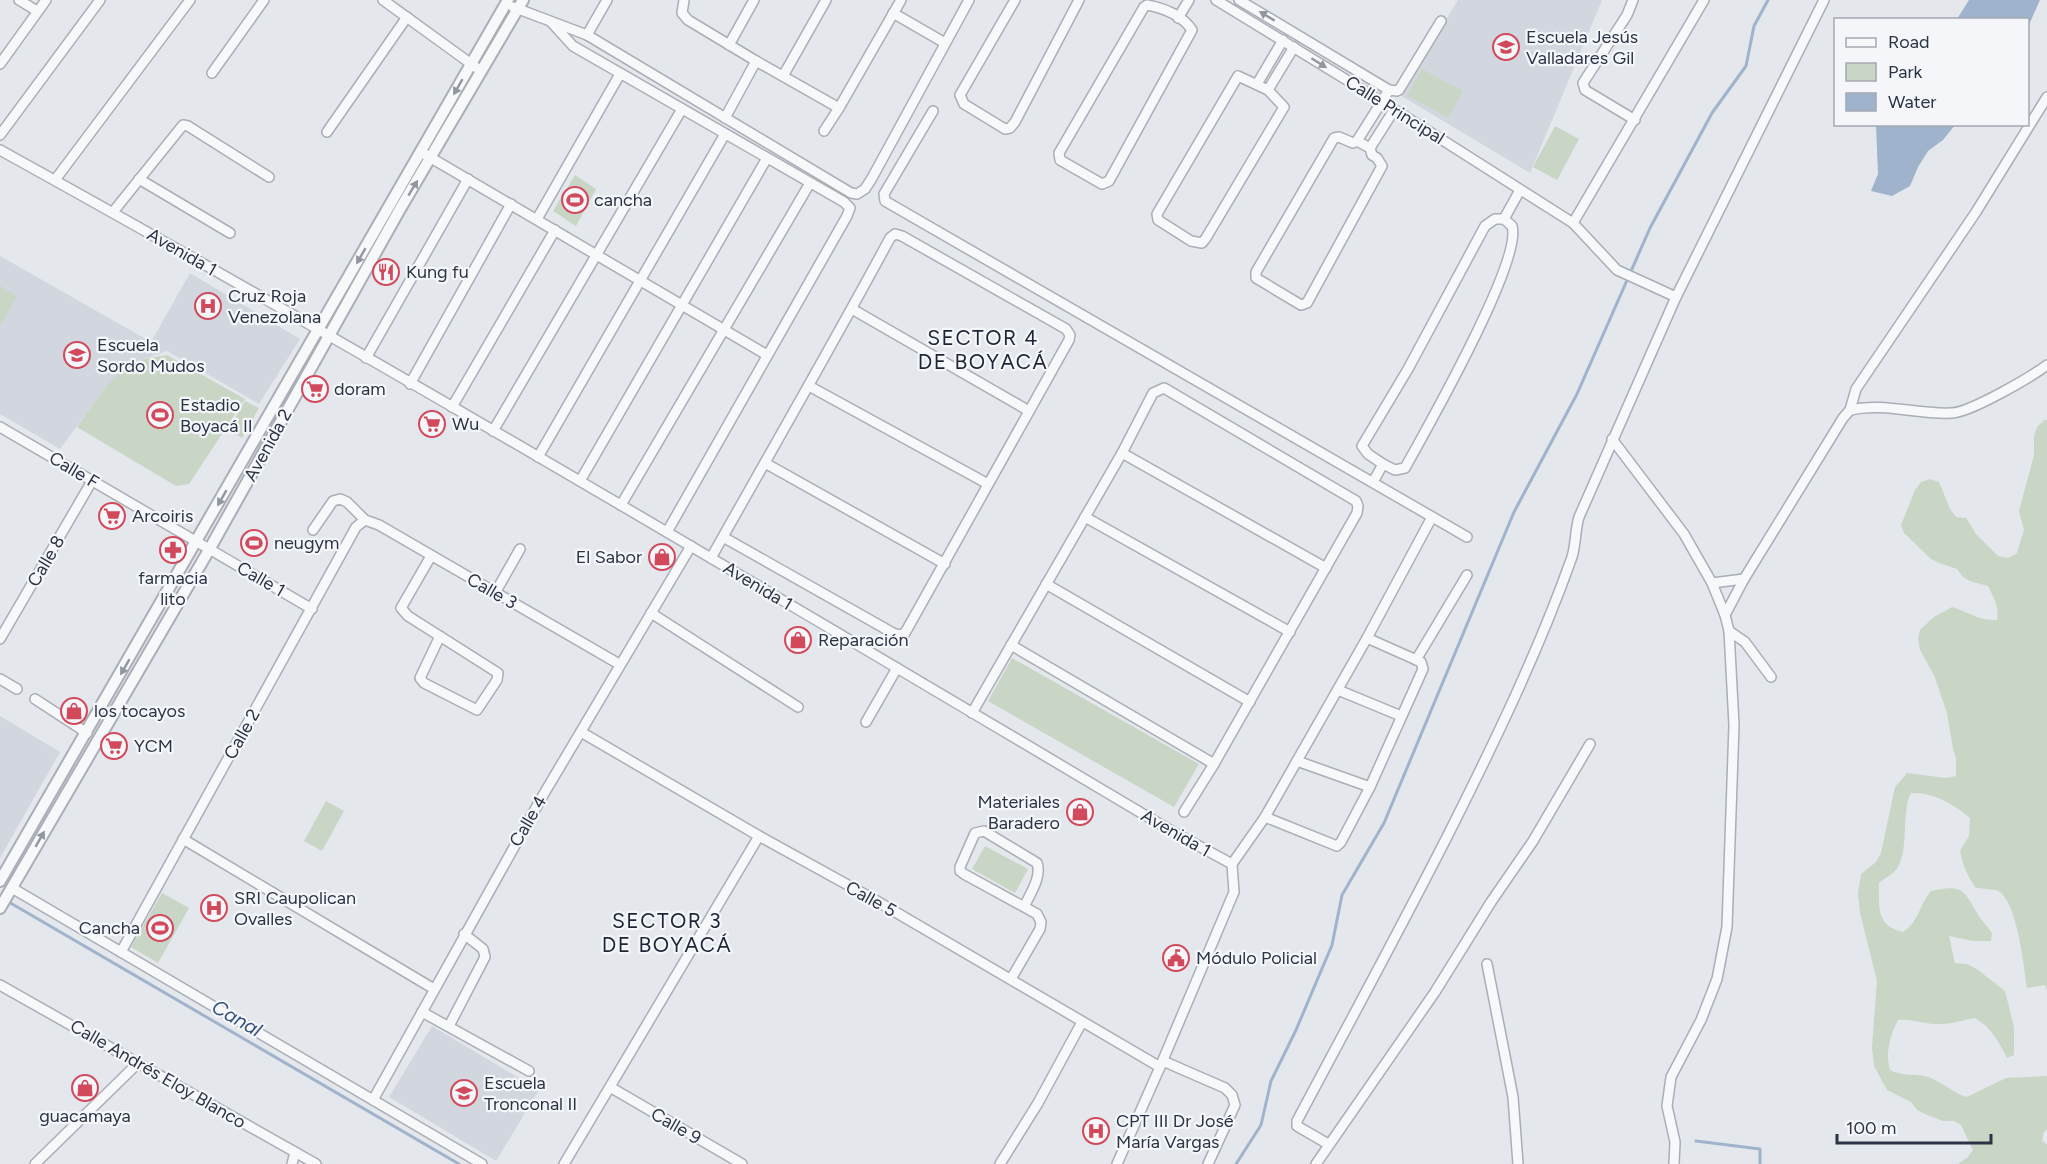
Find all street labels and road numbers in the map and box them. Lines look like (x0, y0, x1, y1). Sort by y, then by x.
street label: Calle Principal (1341, 71, 1449, 149)
street label: Avenida 1 (143, 223, 221, 281)
street label: Avenida 2 (239, 405, 297, 485)
street label: Calle F (45, 447, 103, 493)
street label: Calle 8 (23, 532, 69, 590)
street label: Calle 1 (233, 557, 289, 601)
street label: Avenida 1 (719, 557, 797, 615)
street label: Calle 3 (463, 568, 521, 614)
street label: Calle 2 (219, 705, 265, 763)
street label: Calle 4 (505, 791, 551, 851)
street label: Avenida 1 (1137, 804, 1215, 862)
street label: Calle 5 (842, 876, 900, 922)
street label: Calle Andrés Eloy Blanco (66, 1015, 250, 1133)
street label: Calle 9 (647, 1103, 705, 1149)

